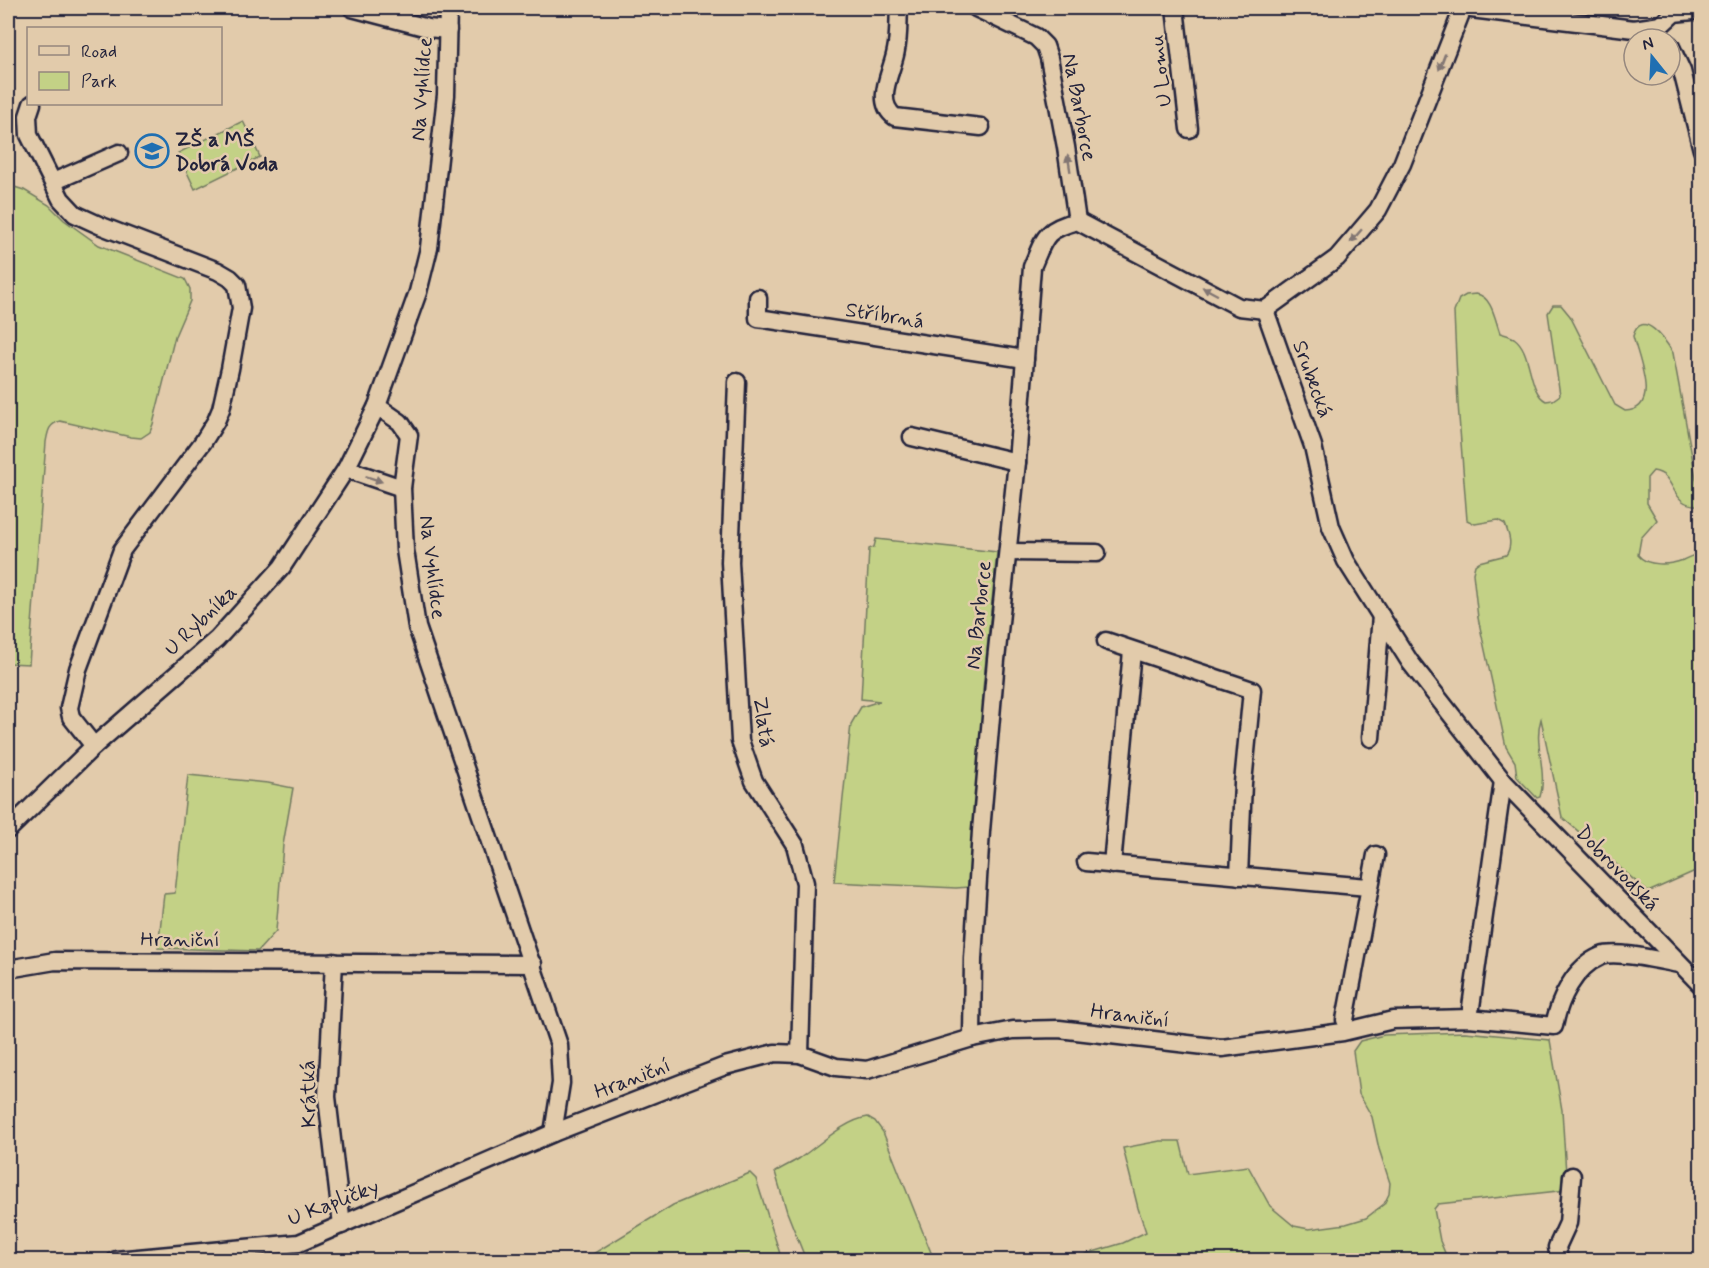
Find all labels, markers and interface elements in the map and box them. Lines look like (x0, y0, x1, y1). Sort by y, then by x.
legend (27, 27, 222, 105)
north arrow (1622, 27, 1682, 87)
street label: U Lomu (1143, 33, 1179, 109)
text: N (1640, 33, 1656, 56)
street label: Na Vyhlídce (404, 36, 440, 142)
text: Road (81, 40, 117, 64)
street label: Na Barborce (1055, 51, 1103, 163)
one-way arrow (1437, 53, 1446, 71)
text: Park (81, 70, 117, 94)
place label: ZŠ a MŠ Dobrá Voda (175, 126, 278, 178)
school or university icon: ZŠ a MŠ Dobrá Voda (134, 133, 170, 169)
one-way arrow (1064, 153, 1073, 172)
one-way arrow (1350, 228, 1363, 243)
one-way arrow (1201, 286, 1218, 296)
street label: Stříbrná (843, 296, 926, 336)
street label: Srubecká (1285, 337, 1339, 422)
one-way arrow (365, 474, 383, 484)
street label: Na Vyhlídce (412, 514, 452, 621)
street label: Na Barborce (959, 559, 999, 671)
street label: U Rybníka (158, 579, 243, 663)
street label: Zlatá (746, 695, 780, 749)
street label: Dobrovodská (1569, 819, 1666, 918)
street label: Hraniční (140, 926, 220, 954)
street label: Hraniční (1089, 997, 1171, 1035)
street label: Hraniční (590, 1052, 674, 1106)
street label: Krátká (294, 1060, 324, 1128)
street label: U Kapličky (284, 1173, 383, 1233)

